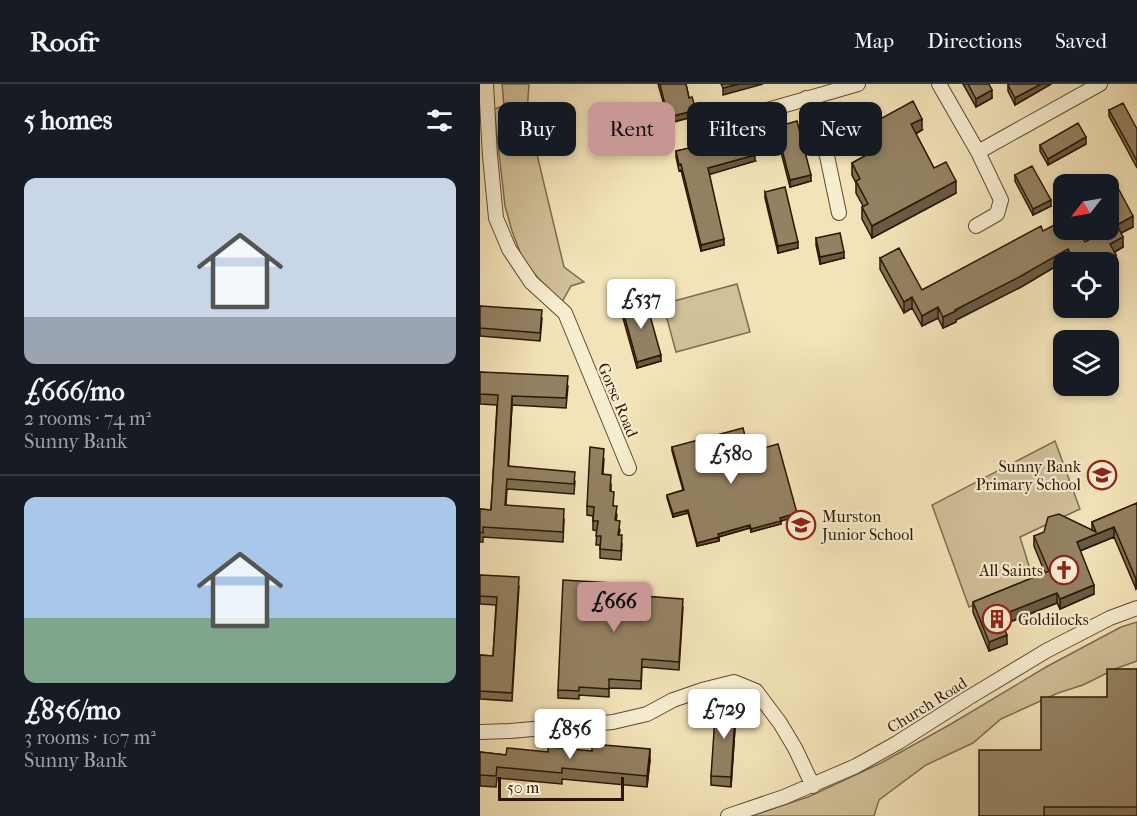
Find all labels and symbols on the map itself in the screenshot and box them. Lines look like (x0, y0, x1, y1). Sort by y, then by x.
north arrow (1053, 174, 1119, 240)
pin: £537 (605, 279, 677, 330)
street label: Gorse Road (594, 360, 642, 440)
pin: £580 (695, 434, 767, 485)
place label: Sunny Bank Primary School (976, 457, 1082, 494)
school or university icon: Sunny Bank Primary School (1086, 459, 1118, 491)
place label: Murston Junior School (820, 507, 914, 544)
school or university icon: Murston Junior School (785, 509, 817, 541)
church icon: All Saints (1048, 554, 1080, 586)
place label: All Saints (978, 561, 1043, 580)
pin: £666 (578, 582, 650, 633)
building icon: Goldilocks (981, 603, 1013, 635)
place label: Goldilocks (1018, 610, 1089, 629)
street label: Church Road (884, 673, 971, 737)
pin: £729 (688, 689, 760, 740)
pin: £856 (534, 709, 606, 760)
scale bar (498, 774, 624, 802)

